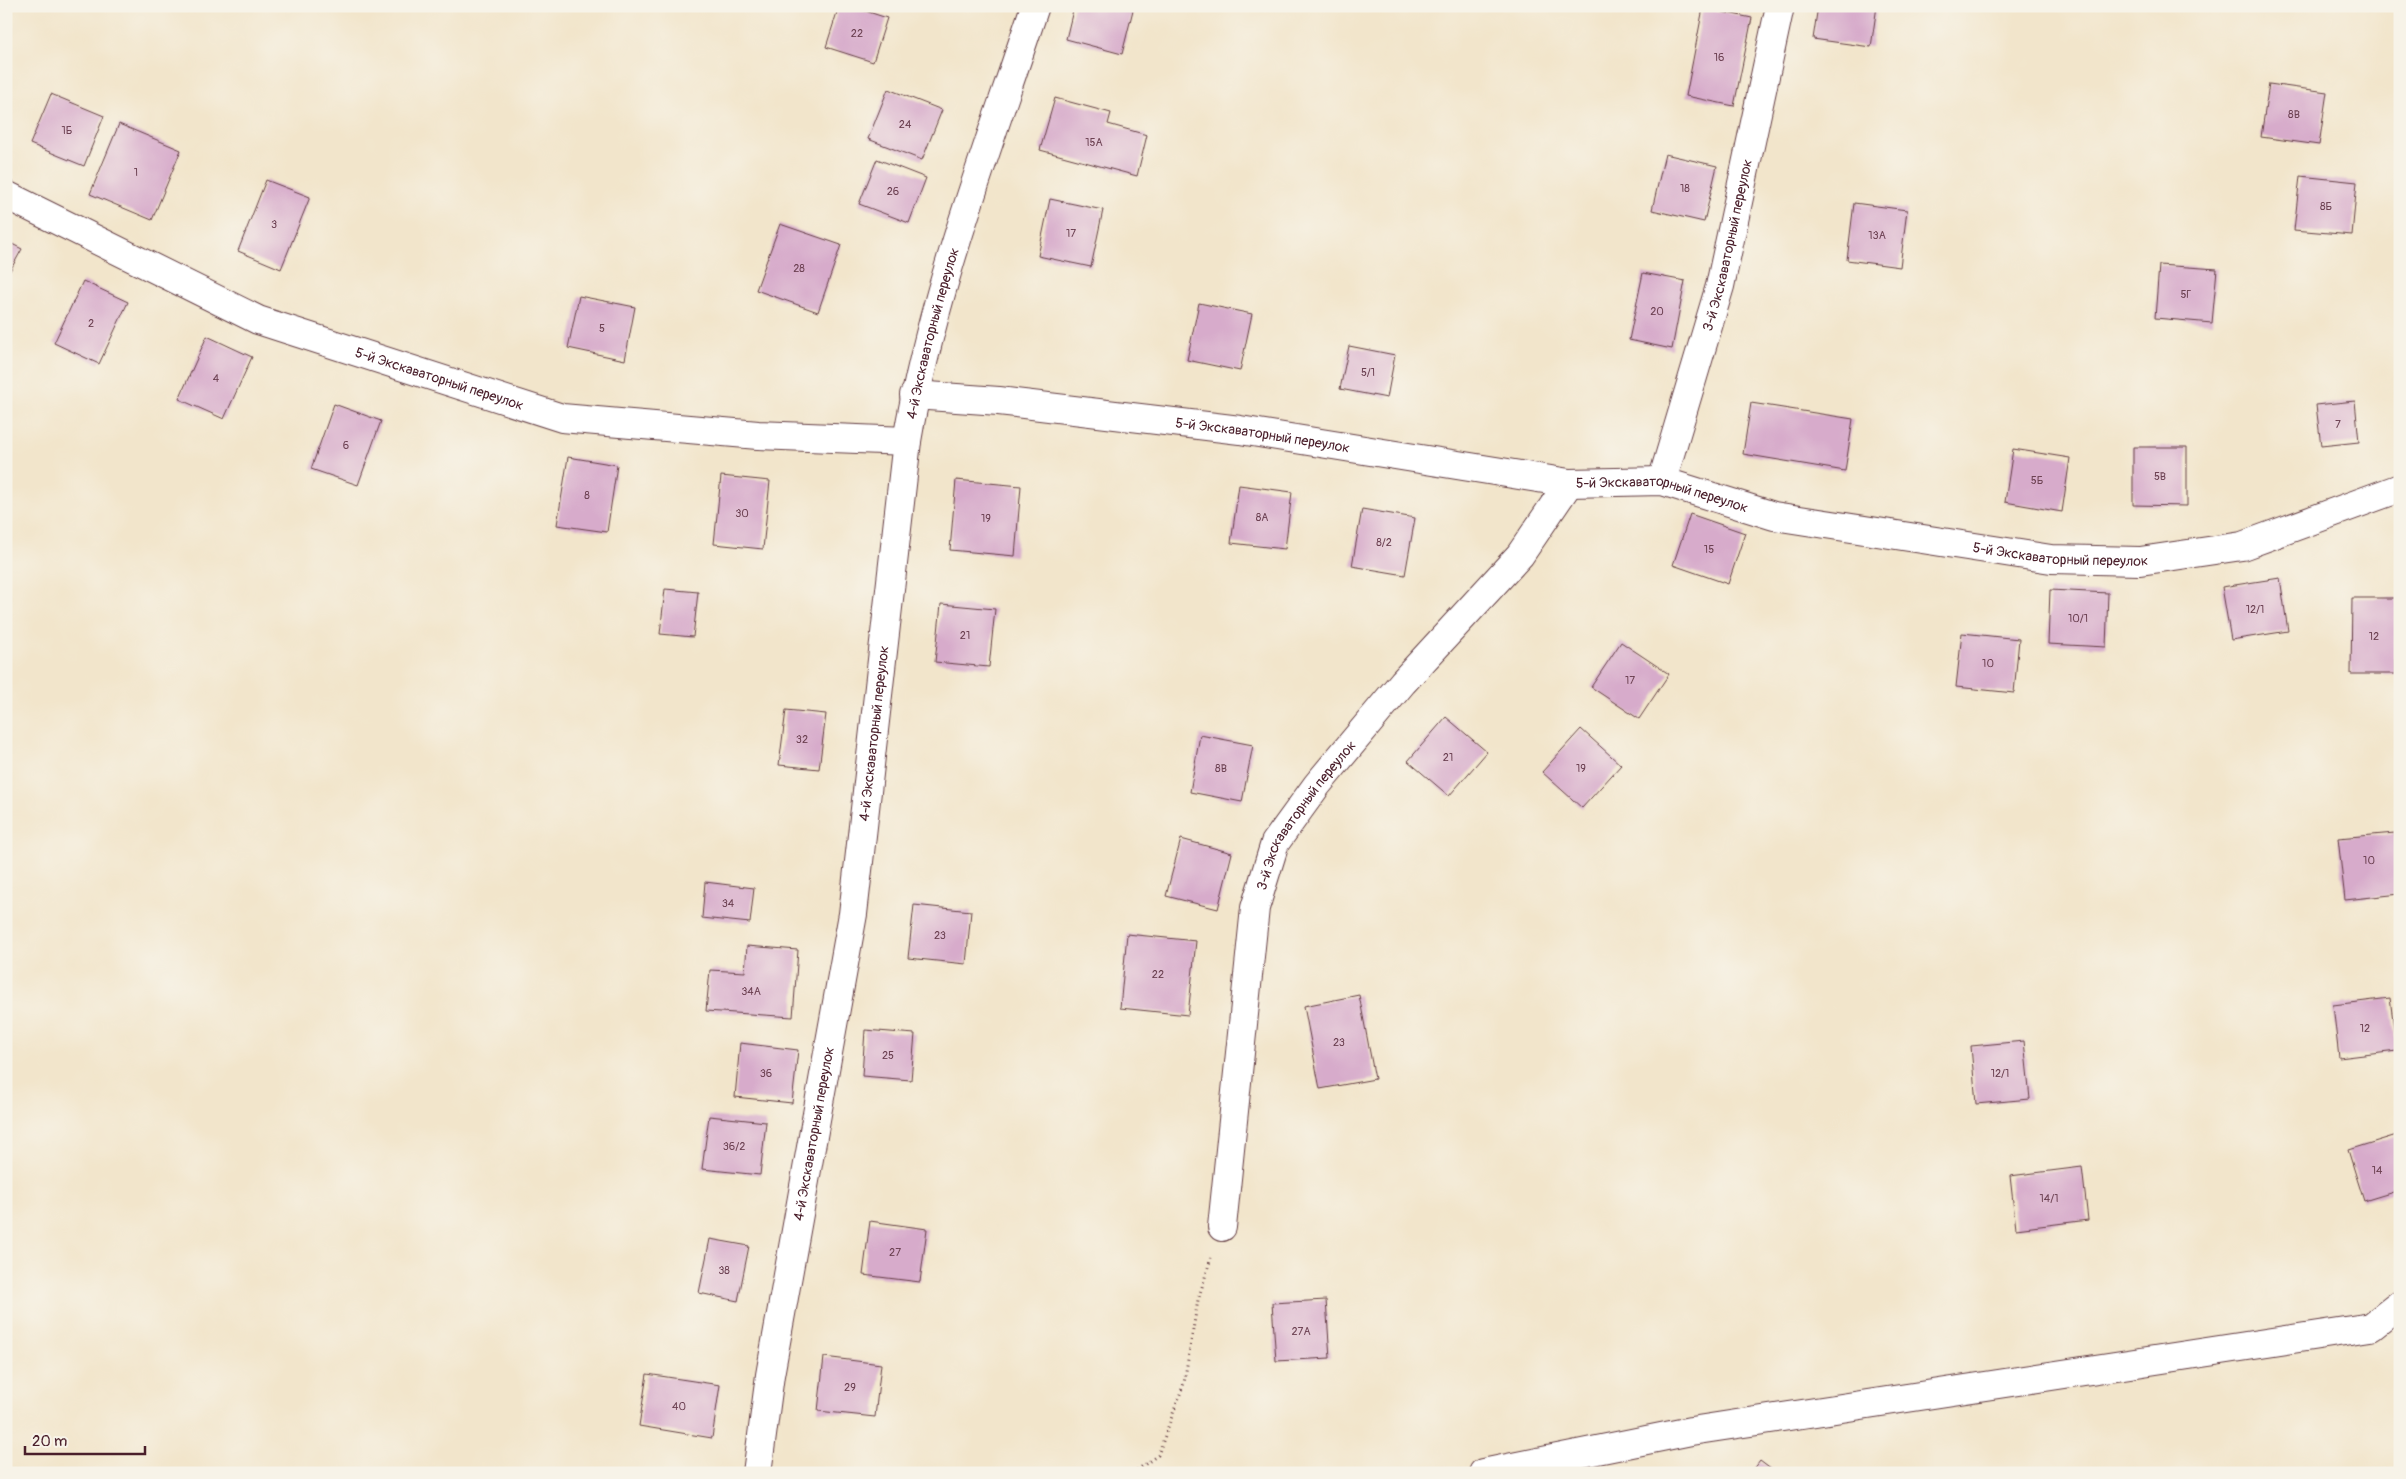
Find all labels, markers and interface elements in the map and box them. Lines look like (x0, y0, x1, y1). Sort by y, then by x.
house number: 22 (851, 27, 863, 40)
house number: 16 (1714, 51, 1724, 64)
house number: 8В (2288, 108, 2300, 121)
house number: 24 (899, 118, 912, 131)
house number: 1Б (62, 124, 72, 137)
house number: 15А (1085, 136, 1103, 149)
street label: 3-й Экскаваторный переулок (1699, 158, 1756, 333)
house number: 1 (134, 166, 138, 179)
house number: 18 (1680, 182, 1690, 195)
house number: 26 (887, 185, 899, 198)
house number: 8Б (2320, 200, 2332, 213)
house number: 3 (271, 218, 277, 231)
house number: 17 (1066, 227, 1076, 240)
house number: 13А (1868, 229, 1886, 242)
street label: 4-й Экскаваторный переулок (903, 246, 963, 421)
house number: 28 (793, 262, 805, 275)
house number: 5Г (2180, 288, 2192, 301)
house number: 20 (1650, 305, 1664, 318)
house number: 2 (88, 317, 94, 330)
house number: 5 (599, 322, 605, 335)
street label: 5-й Экскаваторный переулок (353, 344, 526, 414)
house number: 5/1 (1361, 366, 1375, 379)
house number: 4 (213, 372, 220, 385)
street label: 5-й Экскаваторный переулок (1174, 414, 1351, 457)
house number: 7 (2335, 418, 2341, 431)
house number: 6 (343, 439, 349, 452)
house number: 5В (2154, 470, 2166, 483)
street label: 5-й Экскаваторный переулок (1576, 473, 1750, 516)
house number: 5Б (2031, 474, 2043, 487)
house number: 8 (584, 489, 590, 502)
house number: 30 (735, 507, 749, 520)
house number: 8А (1256, 511, 1268, 524)
house number: 19 (981, 512, 991, 525)
house number: 8/2 (1376, 536, 1392, 549)
street label: 5-й Экскаваторный переулок (1972, 539, 2149, 570)
house number: 15 (1704, 543, 1714, 556)
house number: 12/1 (2246, 603, 2264, 616)
house number: 10/1 (2068, 612, 2088, 625)
house number: 21 (960, 629, 970, 642)
house number: 12 (2369, 630, 2379, 643)
street label: 4-й Экскаваторный переулок (856, 645, 893, 822)
house number: 10 (1982, 657, 1994, 670)
house number: 17 (1625, 674, 1635, 687)
house number: 32 (796, 733, 808, 746)
street label: 3-й Экскаваторный переулок (1253, 737, 1360, 892)
house number: 21 (1443, 751, 1453, 764)
house number: 8В (1215, 762, 1227, 775)
house number: 19 (1576, 762, 1586, 775)
house number: 10 (2363, 854, 2375, 867)
house number: 34 (722, 897, 735, 910)
house number: 23 (934, 929, 946, 942)
house number: 22 (1152, 968, 1164, 981)
house number: 34А (741, 985, 761, 998)
house number: 12 (2360, 1022, 2370, 1035)
house number: 23 (1333, 1036, 1345, 1049)
street label: 4-й Экскаваторный переулок (790, 1045, 838, 1222)
house number: 25 (882, 1049, 894, 1062)
house number: 36 (760, 1067, 772, 1080)
house number: 12/1 (1991, 1067, 2009, 1080)
house number: 36/2 (723, 1140, 745, 1153)
house number: 14 (2372, 1164, 2383, 1177)
house number: 14/1 (2040, 1192, 2058, 1205)
house number: 27 (889, 1246, 901, 1259)
house number: 38 (718, 1264, 730, 1277)
house number: 27А (1291, 1325, 1311, 1338)
house number: 29 (844, 1381, 856, 1394)
house number: 40 (672, 1400, 686, 1413)
scale bar (25, 1424, 145, 1456)
text: 20 m (32, 1432, 67, 1451)

